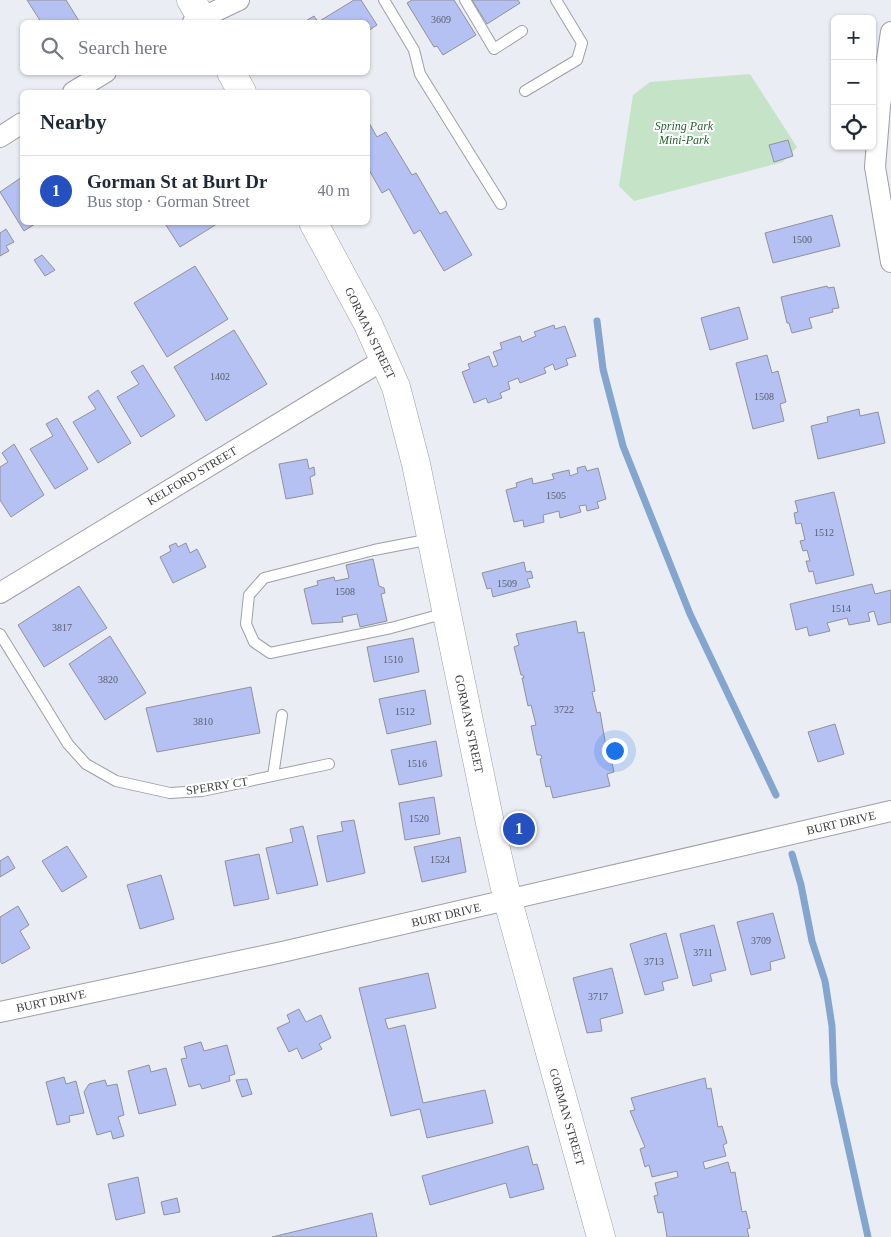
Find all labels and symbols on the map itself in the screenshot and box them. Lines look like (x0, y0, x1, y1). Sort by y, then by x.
house number: 3609 (431, 14, 451, 25)
park label: Spring Park Mini-Park (655, 119, 714, 147)
house number: 1500 (792, 234, 812, 245)
street label: GORMAN STREET (342, 285, 399, 382)
house number: 1402 (210, 371, 230, 382)
house number: 1508 (754, 391, 774, 402)
street label: KELFORD STREET (145, 443, 240, 508)
house number: 1505 (546, 490, 566, 501)
house number: 1512 (814, 527, 834, 538)
house number: 1509 (497, 578, 517, 589)
house number: 1508 (335, 586, 355, 597)
house number: 1514 (831, 603, 851, 614)
house number: 3817 (52, 622, 72, 633)
house number: 1510 (383, 654, 403, 665)
street label: GORMAN STREET (452, 673, 486, 775)
house number: 3820 (98, 674, 118, 685)
house number: 3722 (554, 704, 574, 715)
house number: 1512 (395, 706, 415, 717)
house number: 3810 (193, 716, 213, 727)
your location (602, 738, 628, 764)
house number: 1516 (407, 758, 427, 769)
street label: SPERRY CT (185, 774, 250, 798)
street label: BURT DRIVE (805, 808, 877, 838)
pin: 1 (503, 810, 535, 848)
house number: 1520 (409, 813, 429, 824)
house number: 1524 (430, 854, 450, 865)
street label: BURT DRIVE (410, 900, 482, 930)
house number: 3709 (751, 935, 771, 946)
house number: 3711 (693, 947, 713, 958)
house number: 3713 (644, 956, 664, 967)
street label: BURT DRIVE (15, 987, 87, 1015)
house number: 3717 (588, 991, 608, 1002)
street label: GORMAN STREET (546, 1067, 588, 1168)

